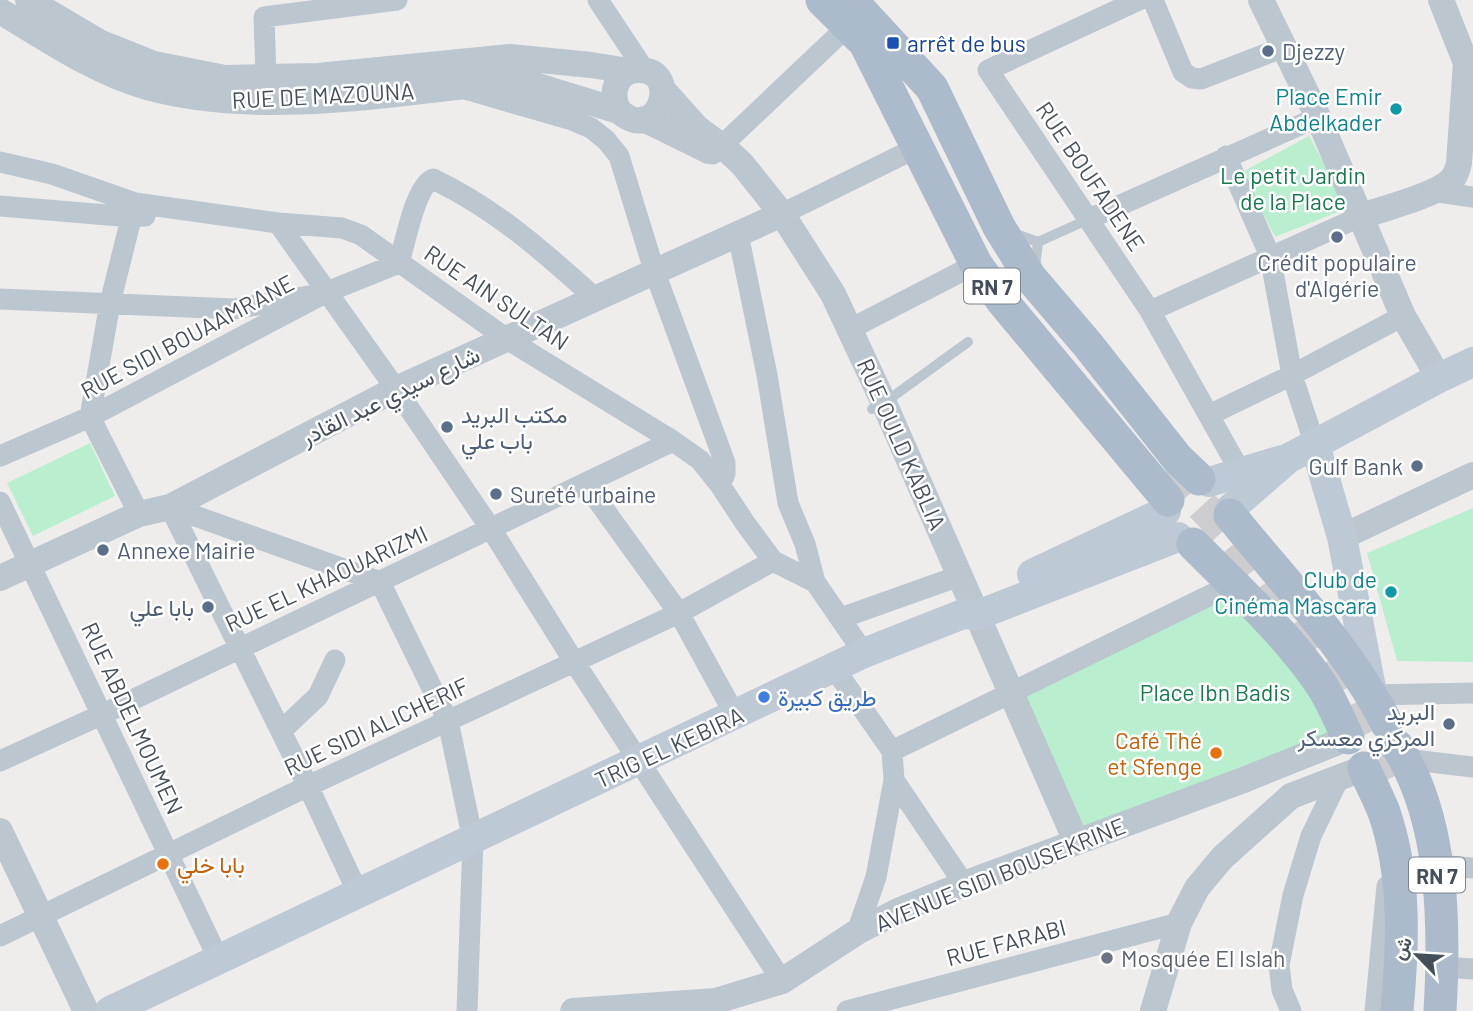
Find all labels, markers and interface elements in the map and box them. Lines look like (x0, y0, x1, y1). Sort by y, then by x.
place label: arrêt de bus (907, 29, 1026, 57)
marker: arrêt de bus (885, 35, 901, 51)
place label: Djezzy (1282, 37, 1346, 65)
marker: Djezzy (1260, 43, 1276, 59)
street label: RUE DE MAZOUNA (231, 76, 415, 114)
place label: Place Emir Abdelkader (1269, 82, 1383, 136)
street label: RUE BOUFADENE (1031, 96, 1151, 256)
marker: Place Emir Abdelkader (1388, 101, 1404, 117)
park label: Le petit Jardin de la Place (1220, 161, 1366, 215)
marker: Crédit populaire d'Algérie (1329, 229, 1345, 245)
street label: RUE AIN SULTAN (419, 238, 575, 356)
place label: Crédit populaire d'Algérie (1257, 248, 1417, 302)
street label: RUE SIDI BOUAAMRANE (76, 268, 298, 404)
road number: RN 7 (964, 268, 1020, 304)
street label: شارع سيدي عبد القادر (295, 340, 487, 456)
street label: RUE OULD KABLIA (852, 354, 952, 534)
place label: مكتب البريد باب علي (461, 400, 567, 460)
marker: مكتب البريد باب علي (439, 419, 455, 435)
place label: Gulf Bank (1309, 452, 1403, 480)
marker: Gulf Bank (1409, 458, 1425, 474)
place label: Sureté urbaine (510, 480, 656, 508)
marker: Sureté urbaine (488, 486, 504, 502)
street label: RUE EL KHAOUARIZMI (220, 519, 432, 637)
place label: Annexe Mairie (117, 536, 255, 564)
marker: Annexe Mairie (95, 542, 111, 558)
place label: Club de Cinéma Mascara (1214, 565, 1377, 619)
marker: Club de Cinéma Mascara (1383, 584, 1399, 600)
place label: بابا علي (130, 593, 194, 627)
marker: بابا علي (200, 599, 216, 615)
street label: RUE ABDELMOUMEN (76, 618, 190, 818)
street label: RUE SIDI ALICHERIF (279, 671, 473, 781)
park label: Place Ibn Badis (1140, 678, 1290, 706)
place label: طريق كبيرة (778, 683, 876, 713)
marker: طريق كبيرة (756, 689, 772, 705)
place label: البريد المركزي معسكر (1297, 697, 1435, 757)
street label: TRIG EL KEBIRA (590, 700, 748, 794)
marker: البريد المركزي معسكر (1441, 716, 1457, 732)
place label: Café Thé et Sfenge (1107, 726, 1202, 780)
marker: Café Thé et Sfenge (1208, 745, 1224, 761)
street label: AVENUE SIDI BOUSEKRINE (871, 811, 1129, 937)
place label: بابا خلي (177, 850, 245, 884)
marker: بابا خلي (155, 856, 171, 872)
road number: RN 7 (1409, 858, 1465, 892)
street label: RUE FARABI (943, 913, 1069, 971)
north arrow (1382, 920, 1452, 990)
text: ش (1386, 932, 1417, 963)
place label: Mosquée El Islah (1121, 944, 1285, 972)
marker: Mosquée El Islah (1099, 950, 1115, 966)

